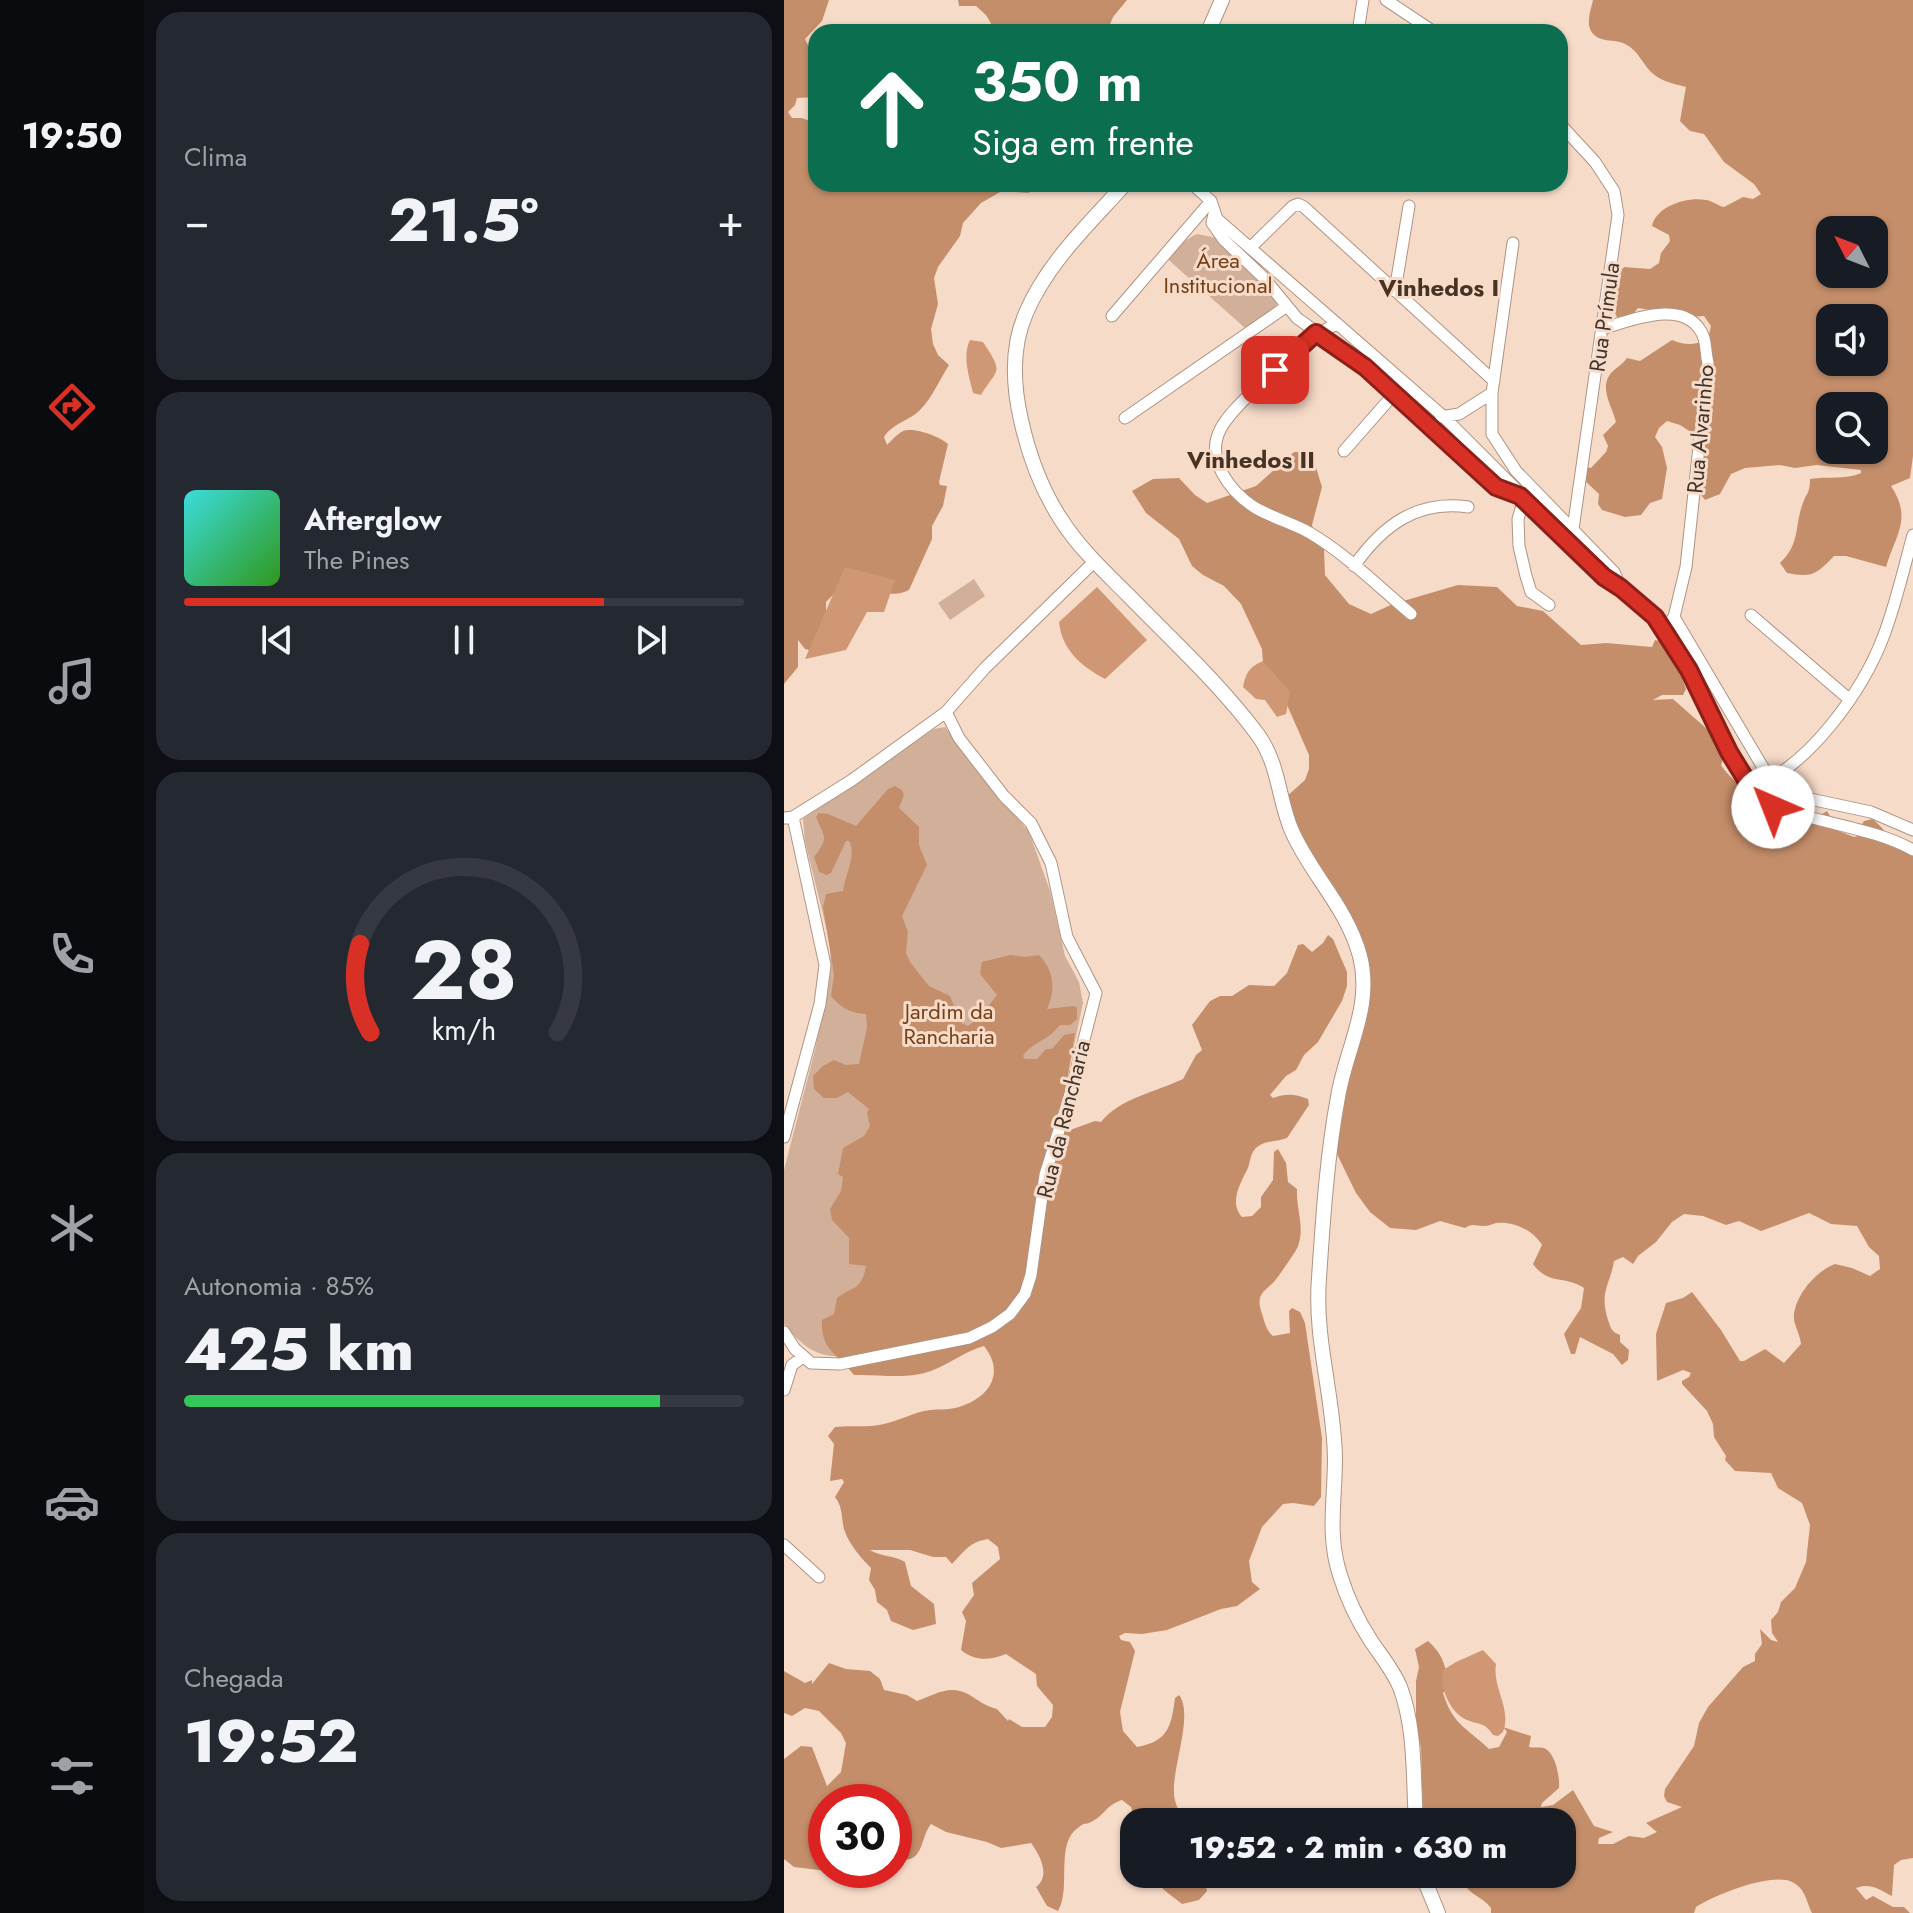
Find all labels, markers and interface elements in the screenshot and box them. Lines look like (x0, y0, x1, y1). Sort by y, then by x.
text: 350 m (972, 41, 1143, 122)
icon: ahead (840, 56, 944, 160)
text: 19:50 (21, 109, 123, 161)
text: Siga em frente (972, 116, 1194, 168)
text: Clima (184, 138, 247, 176)
text: 21.5° (388, 177, 539, 264)
text: − (184, 189, 210, 253)
text: + (717, 189, 744, 253)
north arrow (1816, 216, 1888, 288)
map controls (1816, 216, 1888, 464)
park label: Área Institucional (1163, 244, 1273, 301)
street label: Rua Prímula (1580, 260, 1628, 374)
district label: Vinhedos I (1378, 270, 1499, 305)
button: sound (1816, 304, 1888, 376)
pin (1241, 336, 1309, 404)
icon: arrive (1253, 348, 1297, 392)
street label: Rua Alvarinho (1678, 363, 1722, 495)
icon: directions (44, 379, 100, 435)
button: search (1816, 392, 1888, 464)
district label: Vinhedos II (1186, 442, 1315, 477)
text: Afterglow (304, 498, 441, 541)
text: The Pines (304, 541, 409, 579)
icon: previous (255, 618, 299, 662)
icon: pause (442, 618, 486, 662)
icon: next (629, 618, 673, 662)
icon: music (44, 653, 100, 709)
position arrow (1731, 765, 1815, 849)
text: 28 (411, 909, 517, 1029)
icon: phone (44, 926, 100, 982)
park label: Jardim da Rancharia (902, 995, 994, 1052)
text: km/h (432, 1009, 496, 1051)
street label: Rua da Rancharia (1028, 1037, 1098, 1201)
icon: climate (44, 1200, 100, 1256)
text: Autonomia · 85% (184, 1267, 374, 1305)
text: 425 km (184, 1306, 414, 1393)
icon: car (44, 1474, 100, 1530)
text: Chegada (184, 1659, 284, 1697)
text: 19:52 (184, 1698, 358, 1785)
icon: filters (44, 1748, 100, 1804)
speed limit sign: 30 (808, 1784, 912, 1888)
text: 19:52 · 2 min · 630 m (1189, 1826, 1507, 1869)

